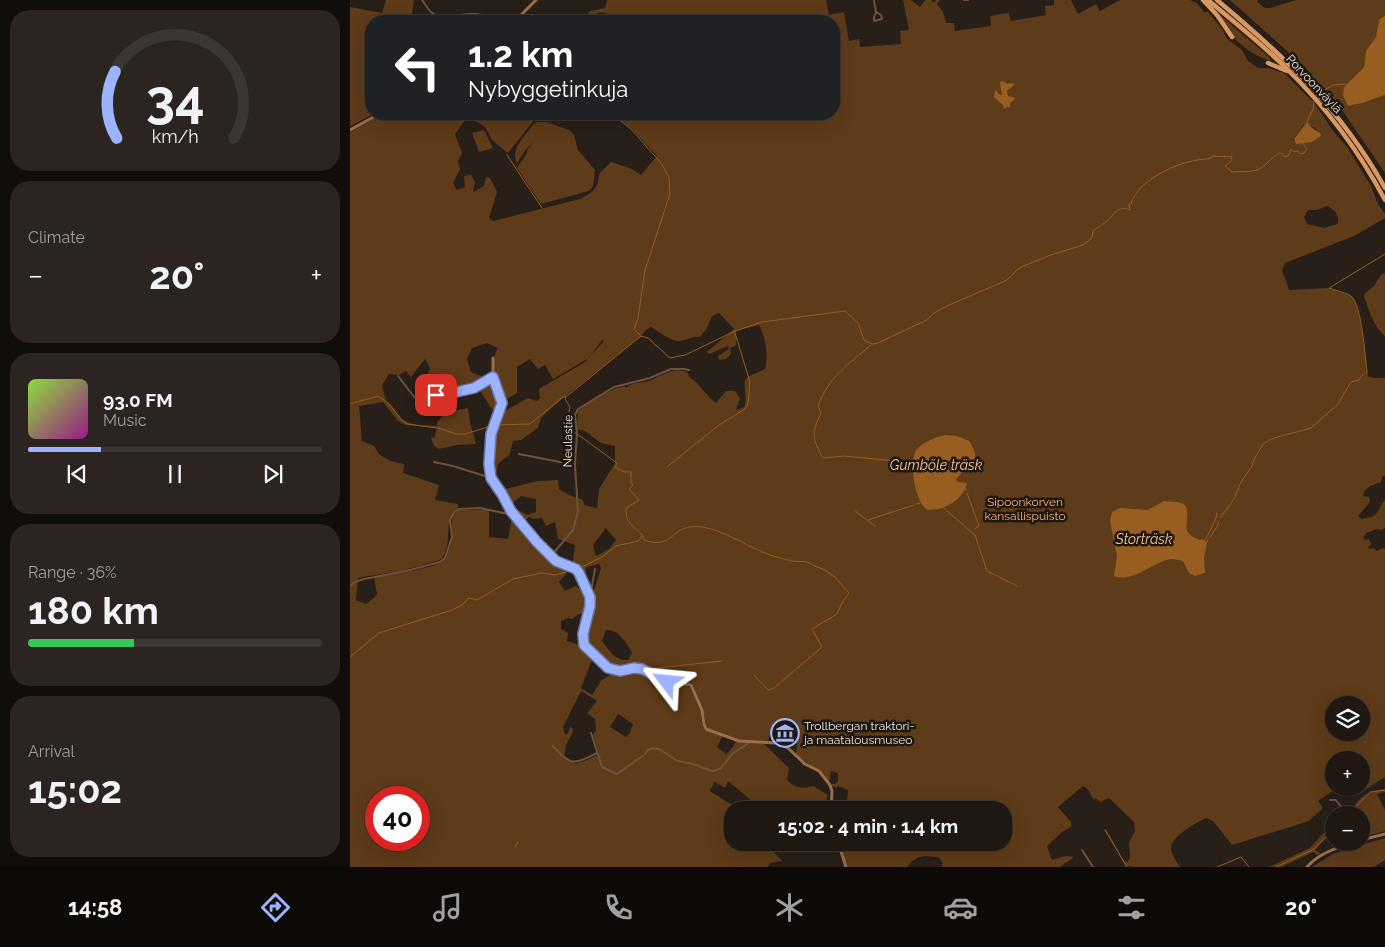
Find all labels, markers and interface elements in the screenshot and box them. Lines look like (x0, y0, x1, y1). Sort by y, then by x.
text: 1.2 km (468, 34, 573, 75)
icon: left (385, 35, 450, 100)
street label: Porvoonväylä (1283, 52, 1345, 116)
text: 34 (146, 68, 204, 129)
text: Nybyggetinkuja (468, 76, 628, 102)
text: km/h (151, 126, 199, 147)
text: Climate (28, 228, 85, 247)
text: 20° (149, 253, 204, 298)
text: − (28, 259, 43, 292)
text: + (310, 259, 322, 292)
pin (415, 374, 457, 416)
icon: arrive (422, 381, 450, 409)
text: 93.0 FM (103, 389, 173, 411)
text: Music (103, 411, 147, 430)
street label: Neulastie (561, 415, 575, 467)
water label: Gumböle träsk (890, 457, 983, 473)
icon: previous (63, 460, 91, 488)
icon: pause (161, 460, 189, 488)
icon: next (259, 460, 287, 488)
park label: Sipoonkorven kansallispuisto (984, 495, 1066, 523)
water label: Storträsk (1115, 531, 1173, 547)
text: Range · 36% (28, 563, 116, 582)
text: 180 km (28, 588, 159, 633)
position arrow (640, 655, 692, 707)
map controls (1325, 696, 1370, 851)
button: layers (1325, 696, 1370, 741)
museum icon: Trollbergan traktori- ja maatalousmuseo (770, 718, 800, 748)
place label: Trollbergan traktori- ja maatalousmuseo (802, 719, 915, 747)
text: Arrival (28, 742, 75, 761)
button: + (1325, 751, 1370, 796)
text: 15:02 (28, 767, 122, 812)
speed limit sign: 40 (365, 786, 430, 851)
button: − (1325, 806, 1370, 851)
text: 15:02 · 4 min · 1.4 km (778, 815, 958, 837)
icon: directions (258, 890, 293, 925)
icon: music (430, 890, 465, 925)
icon: phone (601, 890, 636, 925)
icon: climate (772, 890, 807, 925)
icon: car (943, 890, 978, 925)
icon: filters (1114, 890, 1149, 925)
text: 14:58 (68, 894, 122, 920)
text: 20° (1285, 894, 1317, 920)

